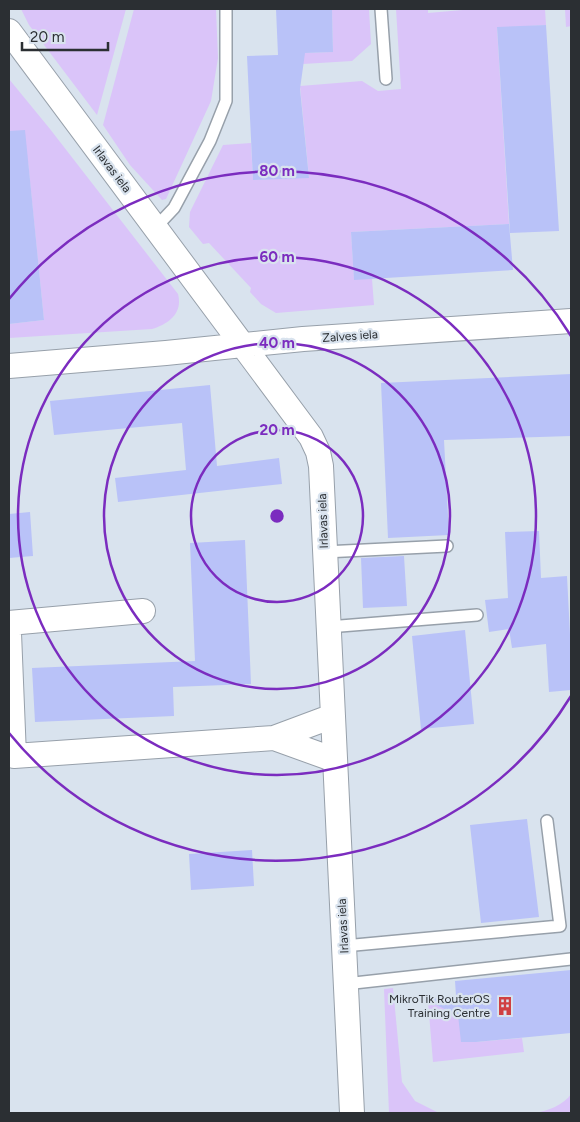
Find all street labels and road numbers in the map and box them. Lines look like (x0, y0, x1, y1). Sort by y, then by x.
street label: Irlavas iela (90, 143, 134, 195)
street label: Zalves iela (322, 327, 378, 345)
street label: Irlavas iela (315, 493, 331, 549)
street label: Irlavas iela (335, 898, 351, 954)

